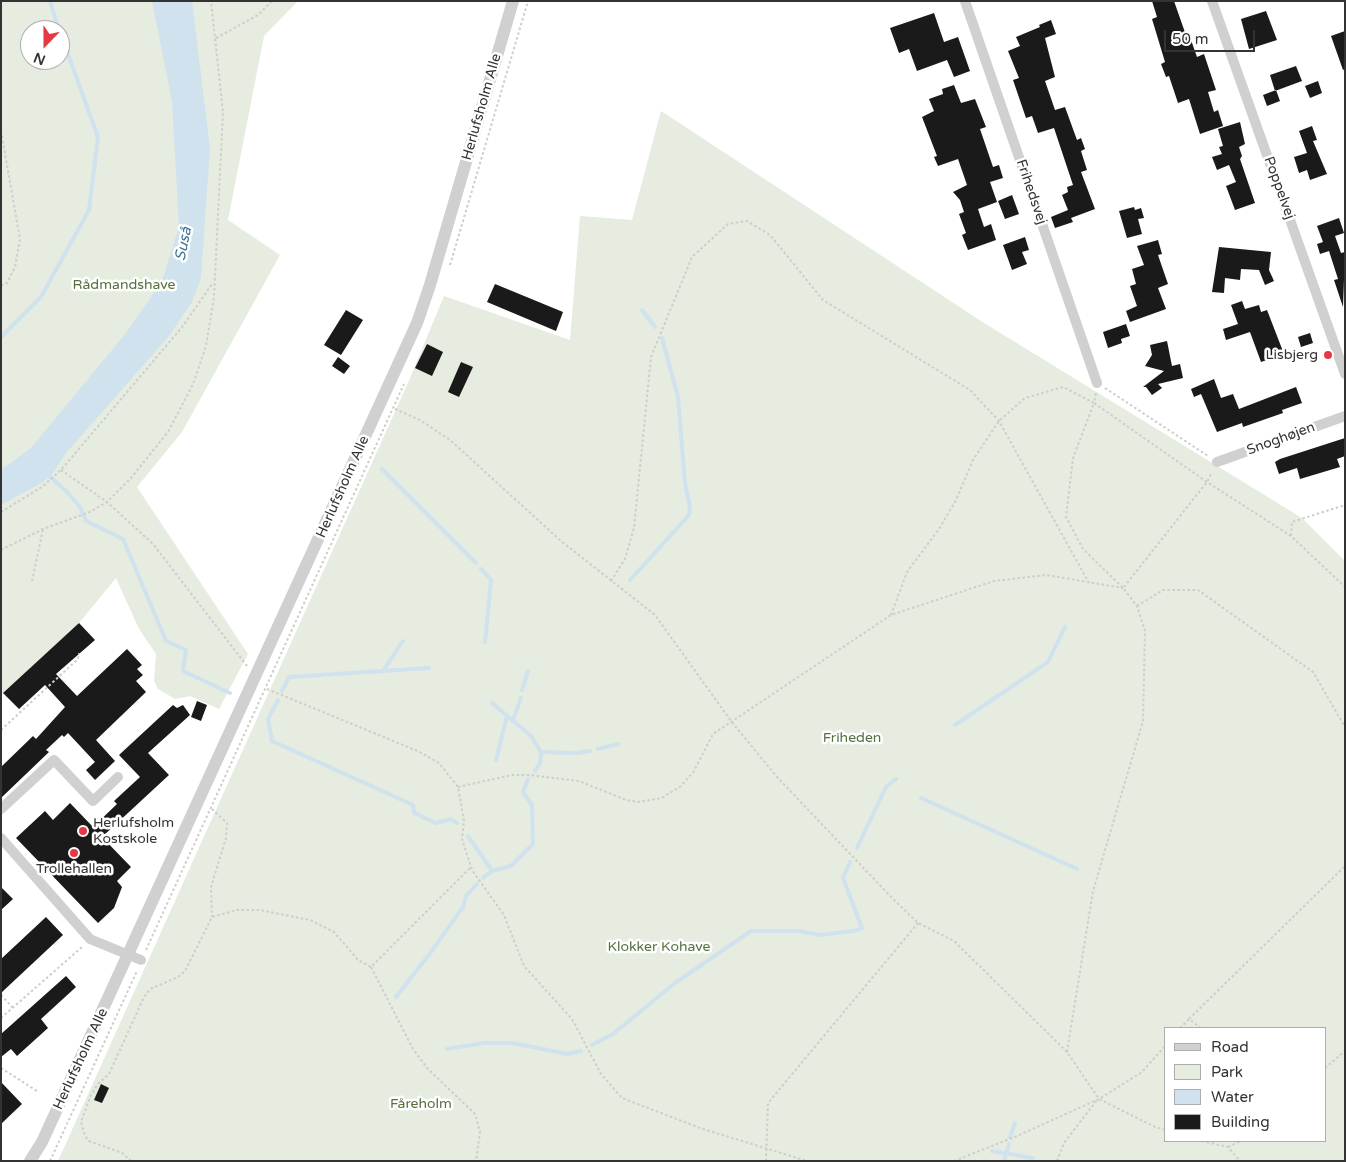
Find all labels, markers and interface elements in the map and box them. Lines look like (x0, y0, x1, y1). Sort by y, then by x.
north arrow (20, 20, 70, 70)
scale bar (1166, 20, 1257, 52)
text: 50 m (1172, 30, 1209, 48)
text: N (31, 48, 48, 68)
street label: Herlufsholm Alle (459, 52, 505, 162)
street label: Poppelvej (1260, 154, 1298, 222)
street label: Frihedsvej (1012, 157, 1050, 227)
water label: Suså (172, 226, 196, 262)
park label: Rådmandshave (73, 277, 175, 293)
place label: Lisbjerg (1265, 347, 1318, 363)
marker: Lisbjerg (1322, 349, 1334, 361)
street label: Snoghøjen (1245, 419, 1317, 459)
street label: Herlufsholm Alle (313, 433, 373, 541)
park label: Friheden (823, 730, 881, 746)
place label: Herlufsholm Kostskole (93, 815, 174, 848)
marker: Herlufsholm Kostskole (77, 825, 89, 837)
marker: Trollehallen (68, 847, 80, 859)
place label: Trollehallen (36, 861, 112, 877)
park label: Klokker Kohave (608, 939, 710, 955)
street label: Herlufsholm Alle (50, 1006, 112, 1112)
legend (1164, 1027, 1326, 1142)
text: Road (1211, 1038, 1249, 1056)
text: Park (1211, 1063, 1243, 1081)
text: Water (1211, 1088, 1254, 1106)
park label: Fåreholm (390, 1096, 452, 1112)
text: Building (1211, 1113, 1270, 1131)

